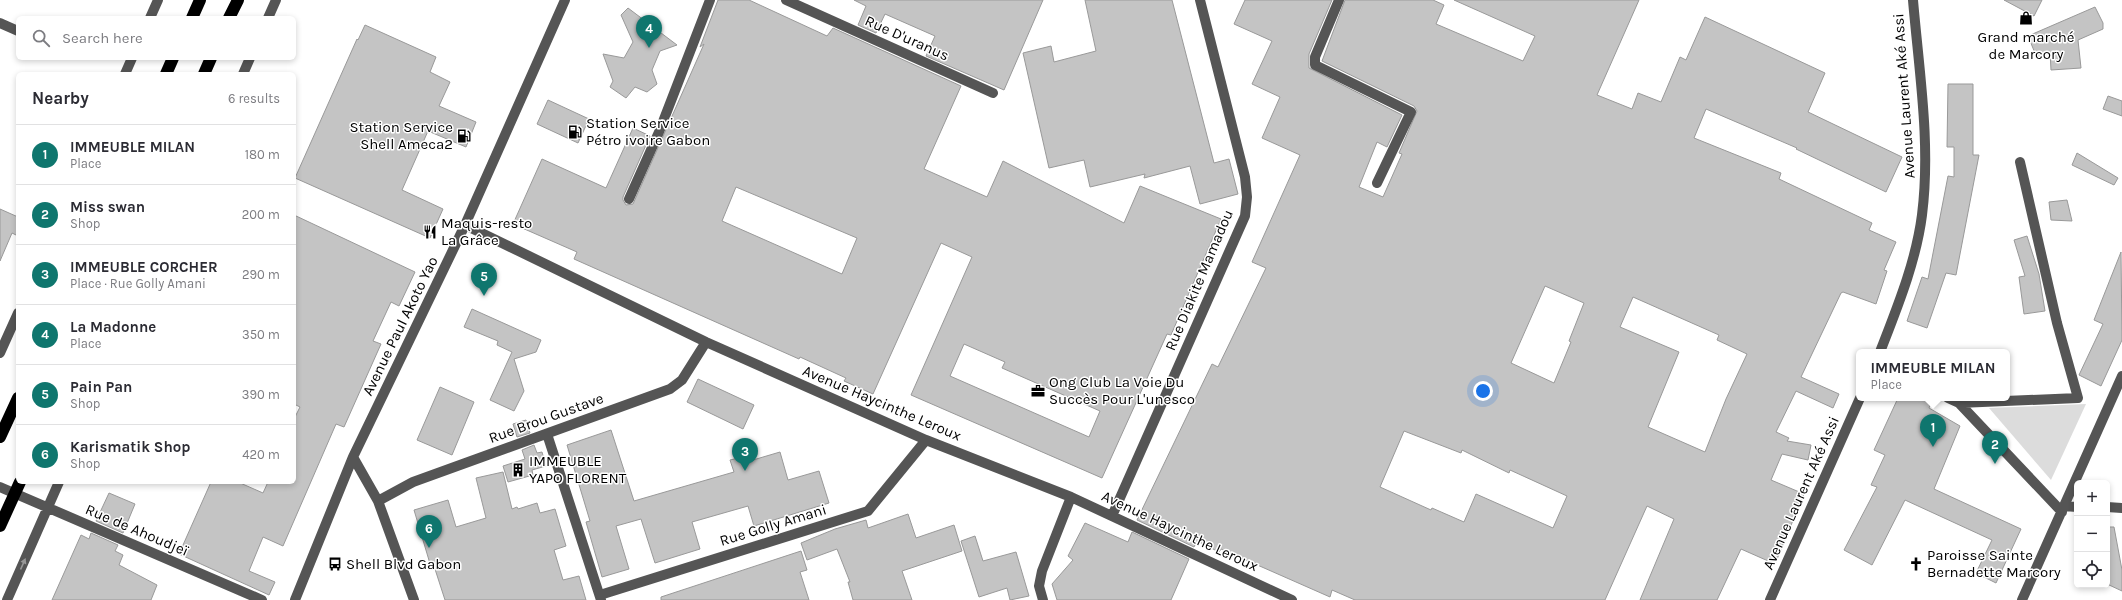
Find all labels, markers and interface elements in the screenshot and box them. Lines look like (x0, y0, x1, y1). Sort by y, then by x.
shop icon: Grand marché de Marcory (2018, 10, 2034, 26)
street label: Rue D'uranus (862, 11, 952, 65)
street label: Avenue Laurent Aké Assi (1889, 13, 1919, 179)
pin: 4 (636, 15, 662, 48)
search box (16, 16, 296, 60)
icon: search (30, 27, 52, 49)
place label: Grand marché de Marcory (1977, 28, 2075, 63)
text: Search here (62, 29, 143, 47)
text: Nearby (32, 88, 89, 108)
text: 6 results (228, 91, 280, 106)
place label: Station Service Pétro ivoire Gabon (586, 114, 710, 149)
place label: Station Service Shell Ameca2 (349, 118, 453, 153)
fuel station icon: Station Service Pétro ivoire Gabon (567, 124, 583, 140)
fuel station icon: Station Service Shell Ameca2 (456, 128, 472, 144)
text: IMMEUBLE MILAN (70, 138, 195, 156)
text: 1 (43, 147, 47, 162)
text: 180 m (245, 147, 280, 162)
text: Place (70, 156, 101, 171)
text: Miss swan (70, 198, 145, 216)
text: 2 (41, 207, 49, 222)
text: 200 m (242, 207, 280, 222)
street label: Rue Diakite Mamadou (1161, 207, 1237, 353)
place label: Maquis-resto La Grâce (441, 214, 532, 249)
text: Shop (70, 216, 100, 231)
restaurant icon: Maquis-resto La Grâce (422, 224, 438, 240)
street label: Avenue Paul Akoto Yao (358, 253, 442, 399)
text: IMMEUBLE CORCHER (70, 258, 218, 276)
pin: 5 (471, 263, 497, 296)
text: 3 (41, 267, 49, 282)
text: 290 m (242, 267, 280, 282)
text: Place · Rue Golly Amani (70, 276, 206, 291)
text: La Madonne (70, 318, 156, 336)
text: 4 (41, 327, 49, 342)
text: 350 m (242, 327, 280, 342)
text: Place (70, 336, 101, 351)
popup (1856, 349, 2010, 401)
text: IMMEUBLE MILAN (1871, 359, 1995, 377)
street label: Avenue Haycinthe Leroux (800, 361, 964, 445)
place label: Ong Club La Voie Du Succès Pour L'unesco (1049, 373, 1195, 408)
text: Place (1871, 377, 1902, 392)
text: Pain Pan (70, 378, 132, 396)
your location (1473, 381, 1493, 401)
office icon: Ong Club La Voie Du Succès Pour L'unesco (1030, 383, 1046, 399)
text: 5 (41, 387, 49, 402)
text: 390 m (242, 387, 280, 402)
street label: Rue Brou Gustave (486, 389, 606, 447)
text: Shop (70, 396, 100, 411)
street label: Avenue Laurent Aké Assi (1759, 414, 1843, 572)
pin: 1 (1920, 414, 1946, 447)
pin: 2 (1982, 431, 2008, 464)
text: Karismatik Shop (70, 438, 190, 456)
pin: 3 (732, 438, 758, 471)
text: 6 (41, 447, 49, 462)
text: 420 m (242, 447, 280, 462)
place label: IMMEUBLE YAPO FLORENT (529, 452, 627, 487)
text: Shop (70, 456, 100, 471)
building icon: IMMEUBLE YAPO FLORENT (510, 462, 526, 478)
map controls (2074, 480, 2110, 588)
button: + (2074, 480, 2110, 516)
street label: Avenue Haycinthe Leroux (1099, 487, 1261, 575)
street label: Rue de Ahoudjeï (83, 500, 192, 560)
street label: Rue Golly Amani (717, 500, 829, 550)
pin: 6 (416, 515, 442, 548)
button: − (2074, 516, 2110, 552)
place label: Paroisse Sainte Bernadette Marcory (1927, 546, 2061, 581)
button: locate (2074, 552, 2110, 588)
place label: Shell Blvd Gabon (346, 555, 461, 573)
bus stop icon: Shell Blvd Gabon (327, 556, 343, 572)
church icon: Paroisse Sainte Bernadette Marcory (1908, 556, 1924, 572)
one-way arrow (20, 559, 26, 570)

